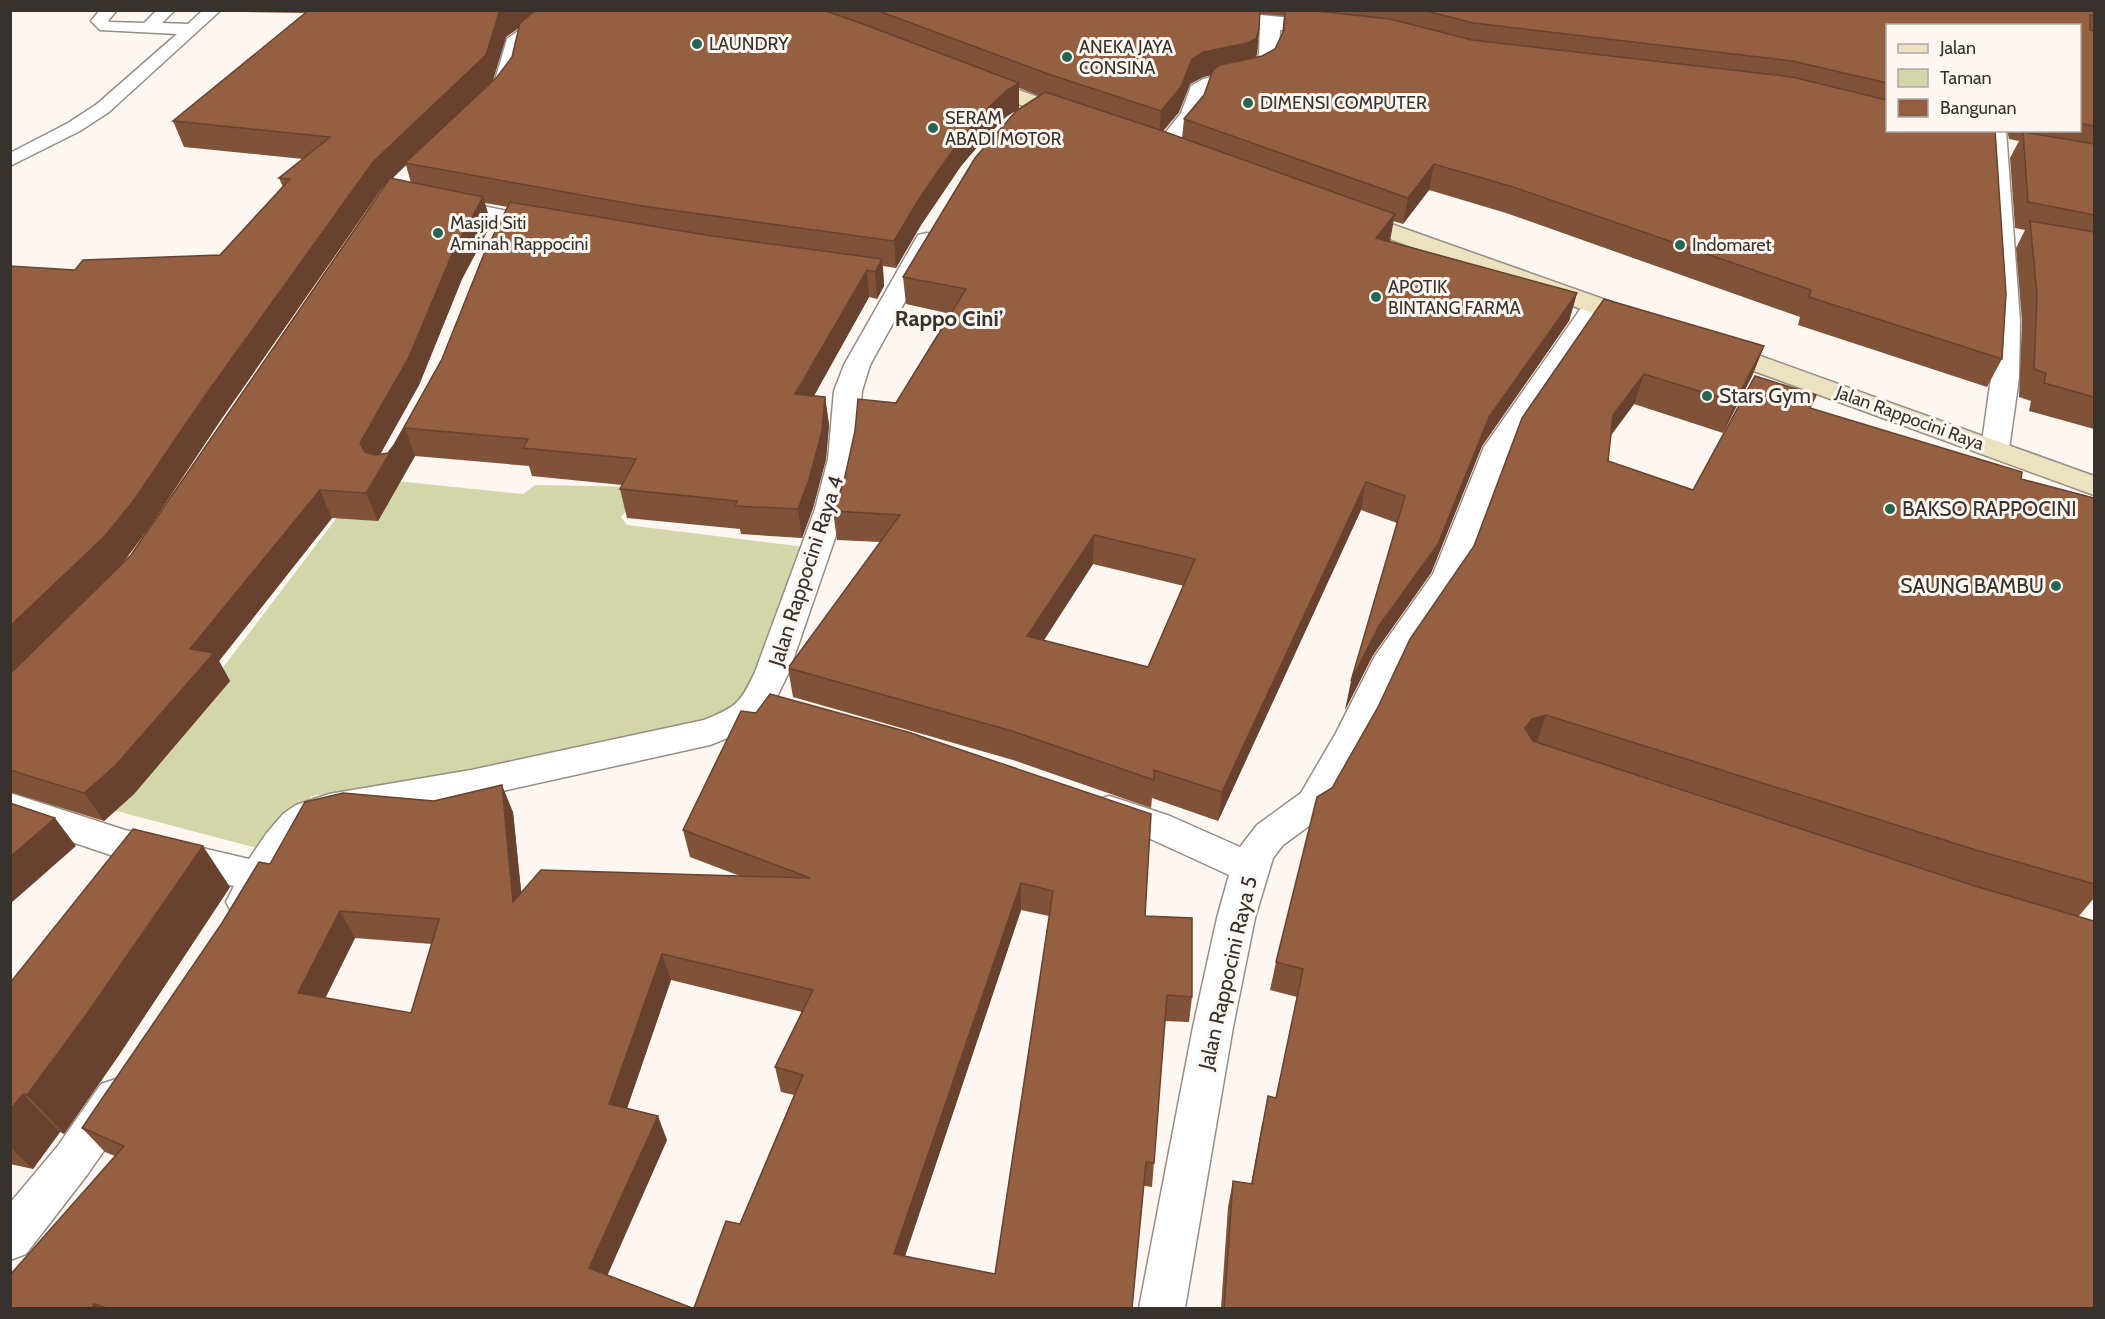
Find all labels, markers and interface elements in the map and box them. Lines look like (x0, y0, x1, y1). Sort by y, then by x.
legend (1886, 24, 2081, 132)
place label: LAUNDRY (709, 33, 789, 55)
place label: ANEKA JAYA CONSINA (1079, 36, 1173, 79)
marker: LAUNDRY (690, 37, 704, 51)
text: Jalan (1939, 37, 1976, 59)
marker: ANEKA JAYA CONSINA (1060, 50, 1074, 64)
text: Taman (1940, 67, 1992, 89)
place label: DIMENSI COMPUTER (1260, 92, 1427, 114)
marker: DIMENSI COMPUTER (1241, 96, 1255, 110)
text: Bangunan (1940, 97, 2017, 119)
place label: SERAM ABADI MOTOR (945, 107, 1062, 150)
marker: SERAM ABADI MOTOR (926, 121, 940, 135)
place label: Masjid Siti Aminah Rappocini (450, 212, 588, 255)
marker: Masjid Siti Aminah Rappocini (431, 226, 445, 240)
place label: Indomaret (1692, 234, 1772, 256)
marker: Indomaret (1673, 238, 1687, 252)
place label: APOTIK BINTANG FARMA (1388, 276, 1521, 319)
marker: APOTIK BINTANG FARMA (1369, 290, 1383, 304)
district label: Rappo Ciniʼ (895, 305, 1003, 332)
street label: Jalan Rappocini Raya (1832, 381, 1987, 455)
place label: Stars Gym (1719, 383, 1811, 408)
marker: Stars Gym (1700, 389, 1714, 403)
street label: Jalan Rappocini Raya 4 (763, 472, 848, 670)
place label: BAKSO RAPPOCINI (1902, 496, 2077, 521)
marker: BAKSO RAPPOCINI (1883, 502, 1897, 516)
place label: SAUNG BAMBU (1900, 573, 2044, 598)
marker: SAUNG BAMBU (2049, 579, 2063, 593)
street label: Jalan Rappocini Raya 5 (1193, 874, 1262, 1073)

